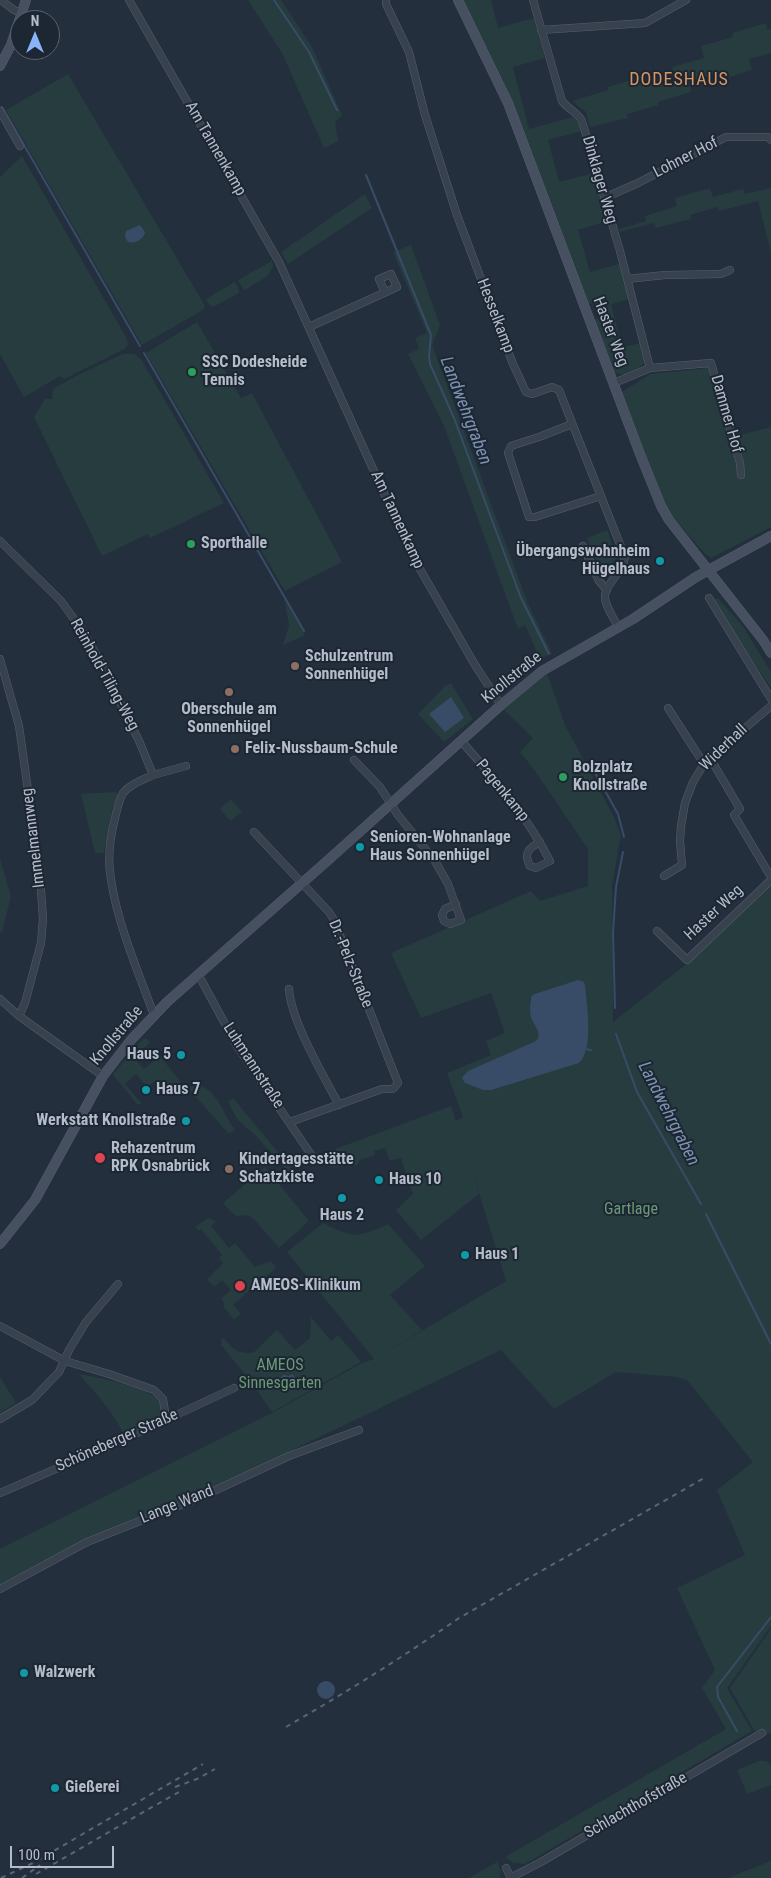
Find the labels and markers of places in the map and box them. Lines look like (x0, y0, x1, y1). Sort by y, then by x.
place label: SSC Dodesheide Tennis (202, 353, 307, 391)
marker: SSC Dodesheide Tennis (186, 366, 198, 378)
place label: Sporthalle (201, 534, 267, 554)
marker: Sporthalle (185, 538, 197, 550)
place label: Übergangswohnheim Hügelhaus (516, 542, 650, 580)
marker: Übergangswohnheim Hügelhaus (654, 555, 666, 567)
place label: Schulzentrum Sonnenhügel (305, 647, 393, 685)
marker: Schulzentrum Sonnenhügel (289, 660, 301, 672)
marker: Oberschule am Sonnenhügel (223, 686, 235, 698)
place label: Oberschule am Sonnenhügel (181, 700, 277, 738)
place label: Felix-Nussbaum-Schule (245, 739, 398, 759)
marker: Felix-Nussbaum-Schule (229, 743, 241, 755)
place label: Bolzplatz Knollstraße (573, 758, 647, 796)
marker: Bolzplatz Knollstraße (557, 771, 569, 783)
place label: Senioren-Wohnanlage Haus Sonnenhügel (370, 828, 511, 866)
marker: Senioren-Wohnanlage Haus Sonnenhügel (354, 841, 366, 853)
place label: Haus 5 (127, 1045, 171, 1065)
marker: Haus 5 (175, 1049, 187, 1061)
place label: Haus 7 (156, 1080, 200, 1100)
marker: Haus 7 (140, 1084, 152, 1096)
place label: Werkstatt Knollstraße (36, 1111, 176, 1131)
marker: Werkstatt Knollstraße (180, 1115, 192, 1127)
place label: Rehazentrum RPK Osnabrück (111, 1139, 210, 1177)
place label: Kindertagesstätte Schatzkiste (239, 1150, 354, 1188)
marker: Rehazentrum RPK Osnabrück (93, 1151, 107, 1165)
marker: Kindertagesstätte Schatzkiste (223, 1163, 235, 1175)
place label: Haus 10 (389, 1170, 441, 1190)
marker: Haus 10 (373, 1174, 385, 1186)
marker: Haus 2 (336, 1192, 348, 1204)
place label: Haus 2 (320, 1206, 364, 1226)
place label: Haus 1 (475, 1245, 519, 1265)
marker: Haus 1 (459, 1249, 471, 1261)
place label: AMEOS-Klinikum (251, 1276, 361, 1296)
marker: AMEOS-Klinikum (233, 1279, 247, 1293)
place label: Walzwerk (34, 1663, 95, 1683)
marker: Walzwerk (18, 1667, 30, 1679)
place label: Gießerei (65, 1778, 119, 1798)
marker: Gießerei (49, 1782, 61, 1794)

